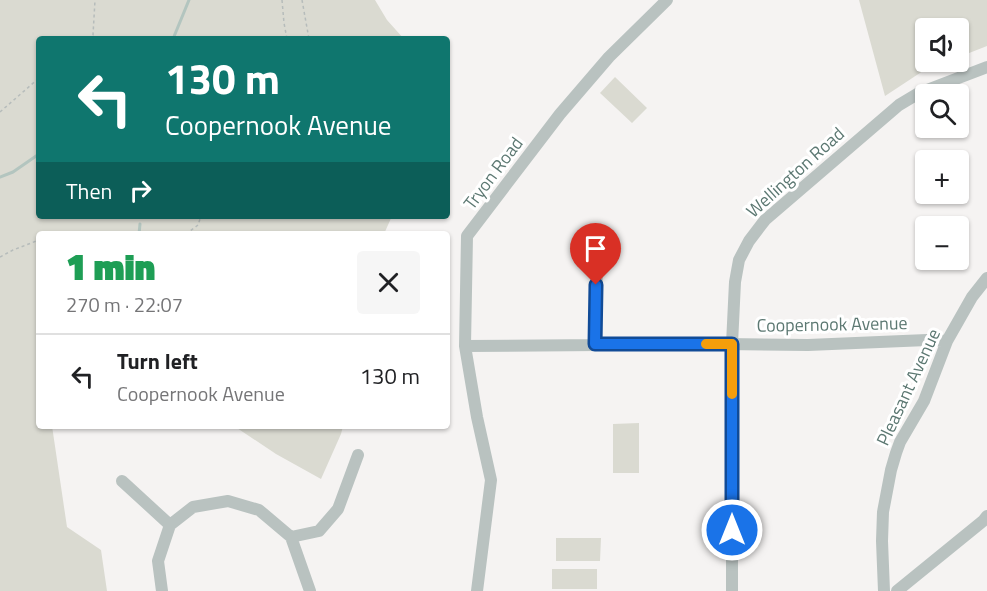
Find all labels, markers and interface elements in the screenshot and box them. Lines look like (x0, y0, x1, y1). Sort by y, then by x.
map controls (915, 18, 969, 270)
button: sound (915, 18, 969, 72)
text: 130 m (165, 46, 280, 110)
icon: left (66, 60, 144, 138)
button: search (915, 84, 969, 138)
text: Coopernook Avenue (165, 104, 391, 145)
street label: Wellington Road (740, 120, 850, 224)
street label: Tryon Road (457, 131, 529, 215)
button: + (915, 150, 969, 204)
text: Then (66, 174, 112, 208)
icon: right (124, 174, 157, 207)
button: − (915, 216, 969, 270)
pin (570, 223, 621, 285)
icon: arrive (579, 232, 612, 265)
text: 1 min (66, 239, 155, 294)
button: close (357, 251, 420, 314)
text: 270 m · 22:07 (66, 289, 183, 320)
street label: Coopernook Avenue (756, 309, 908, 339)
street label: Pleasant Avenue (869, 324, 947, 450)
text: Turn left (117, 344, 198, 378)
text: 130 m (360, 359, 420, 393)
icon: left (66, 360, 99, 393)
text: Coopernook Avenue (117, 378, 285, 409)
position arrow (700, 498, 764, 562)

